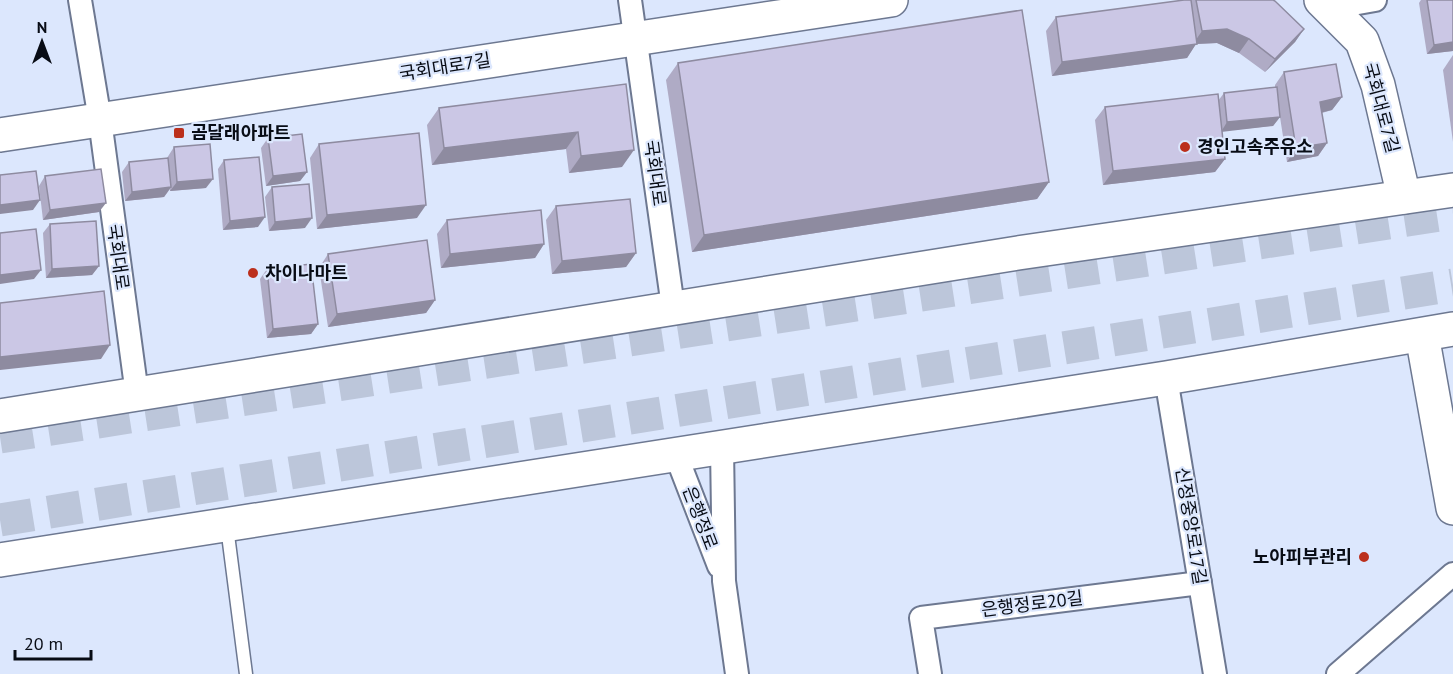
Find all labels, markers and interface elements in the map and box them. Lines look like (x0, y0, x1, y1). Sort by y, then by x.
north arrow (12, 12, 72, 72)
text: N (37, 17, 47, 37)
street label: 국회대로7길 (397, 48, 492, 85)
street label: 국회대로7길 (1358, 60, 1405, 156)
place label: 곰달래아파트 (191, 121, 290, 144)
marker: 곰달래아파트 (172, 126, 186, 140)
place label: 경인고속주유소 (1197, 135, 1313, 158)
street label: 국회대로 (639, 139, 671, 207)
marker: 경인고속주유소 (1178, 140, 1192, 154)
street label: 국회대로 (102, 223, 134, 291)
place label: 차이나마트 (265, 261, 348, 284)
marker: 차이나마트 (246, 266, 260, 280)
street label: 신정중앙로17길 (1171, 465, 1212, 586)
street label: 은행정로 (678, 483, 723, 553)
place label: 노아피부관리 (1253, 545, 1352, 568)
marker: 노아피부관리 (1357, 550, 1371, 564)
street label: 은행정로20길 (980, 586, 1084, 621)
scale bar (15, 623, 92, 661)
text: 20 m (24, 632, 63, 655)

